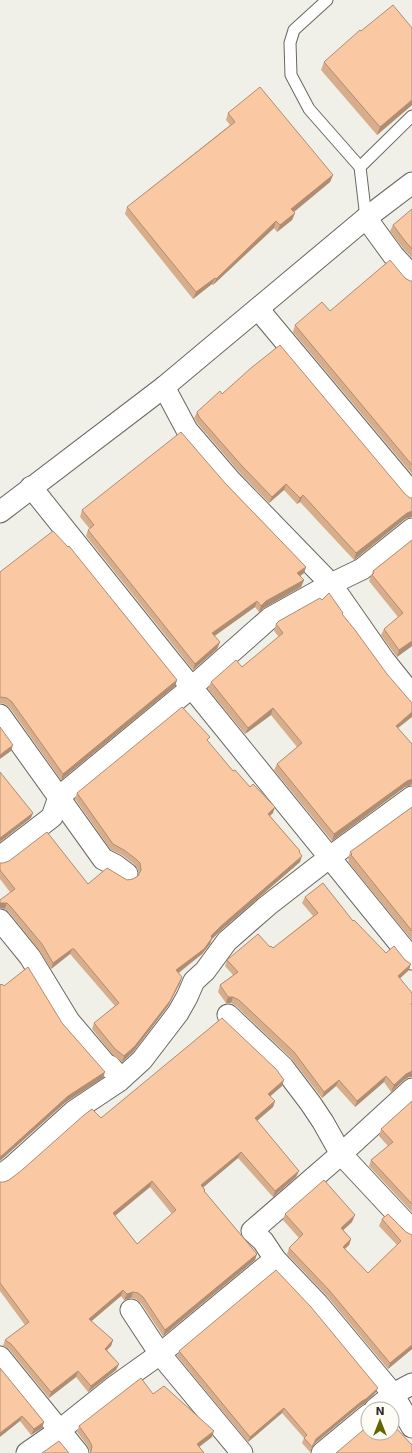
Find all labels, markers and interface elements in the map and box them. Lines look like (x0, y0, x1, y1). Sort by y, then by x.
north arrow (360, 1401, 400, 1441)
text: N (375, 1405, 385, 1418)

